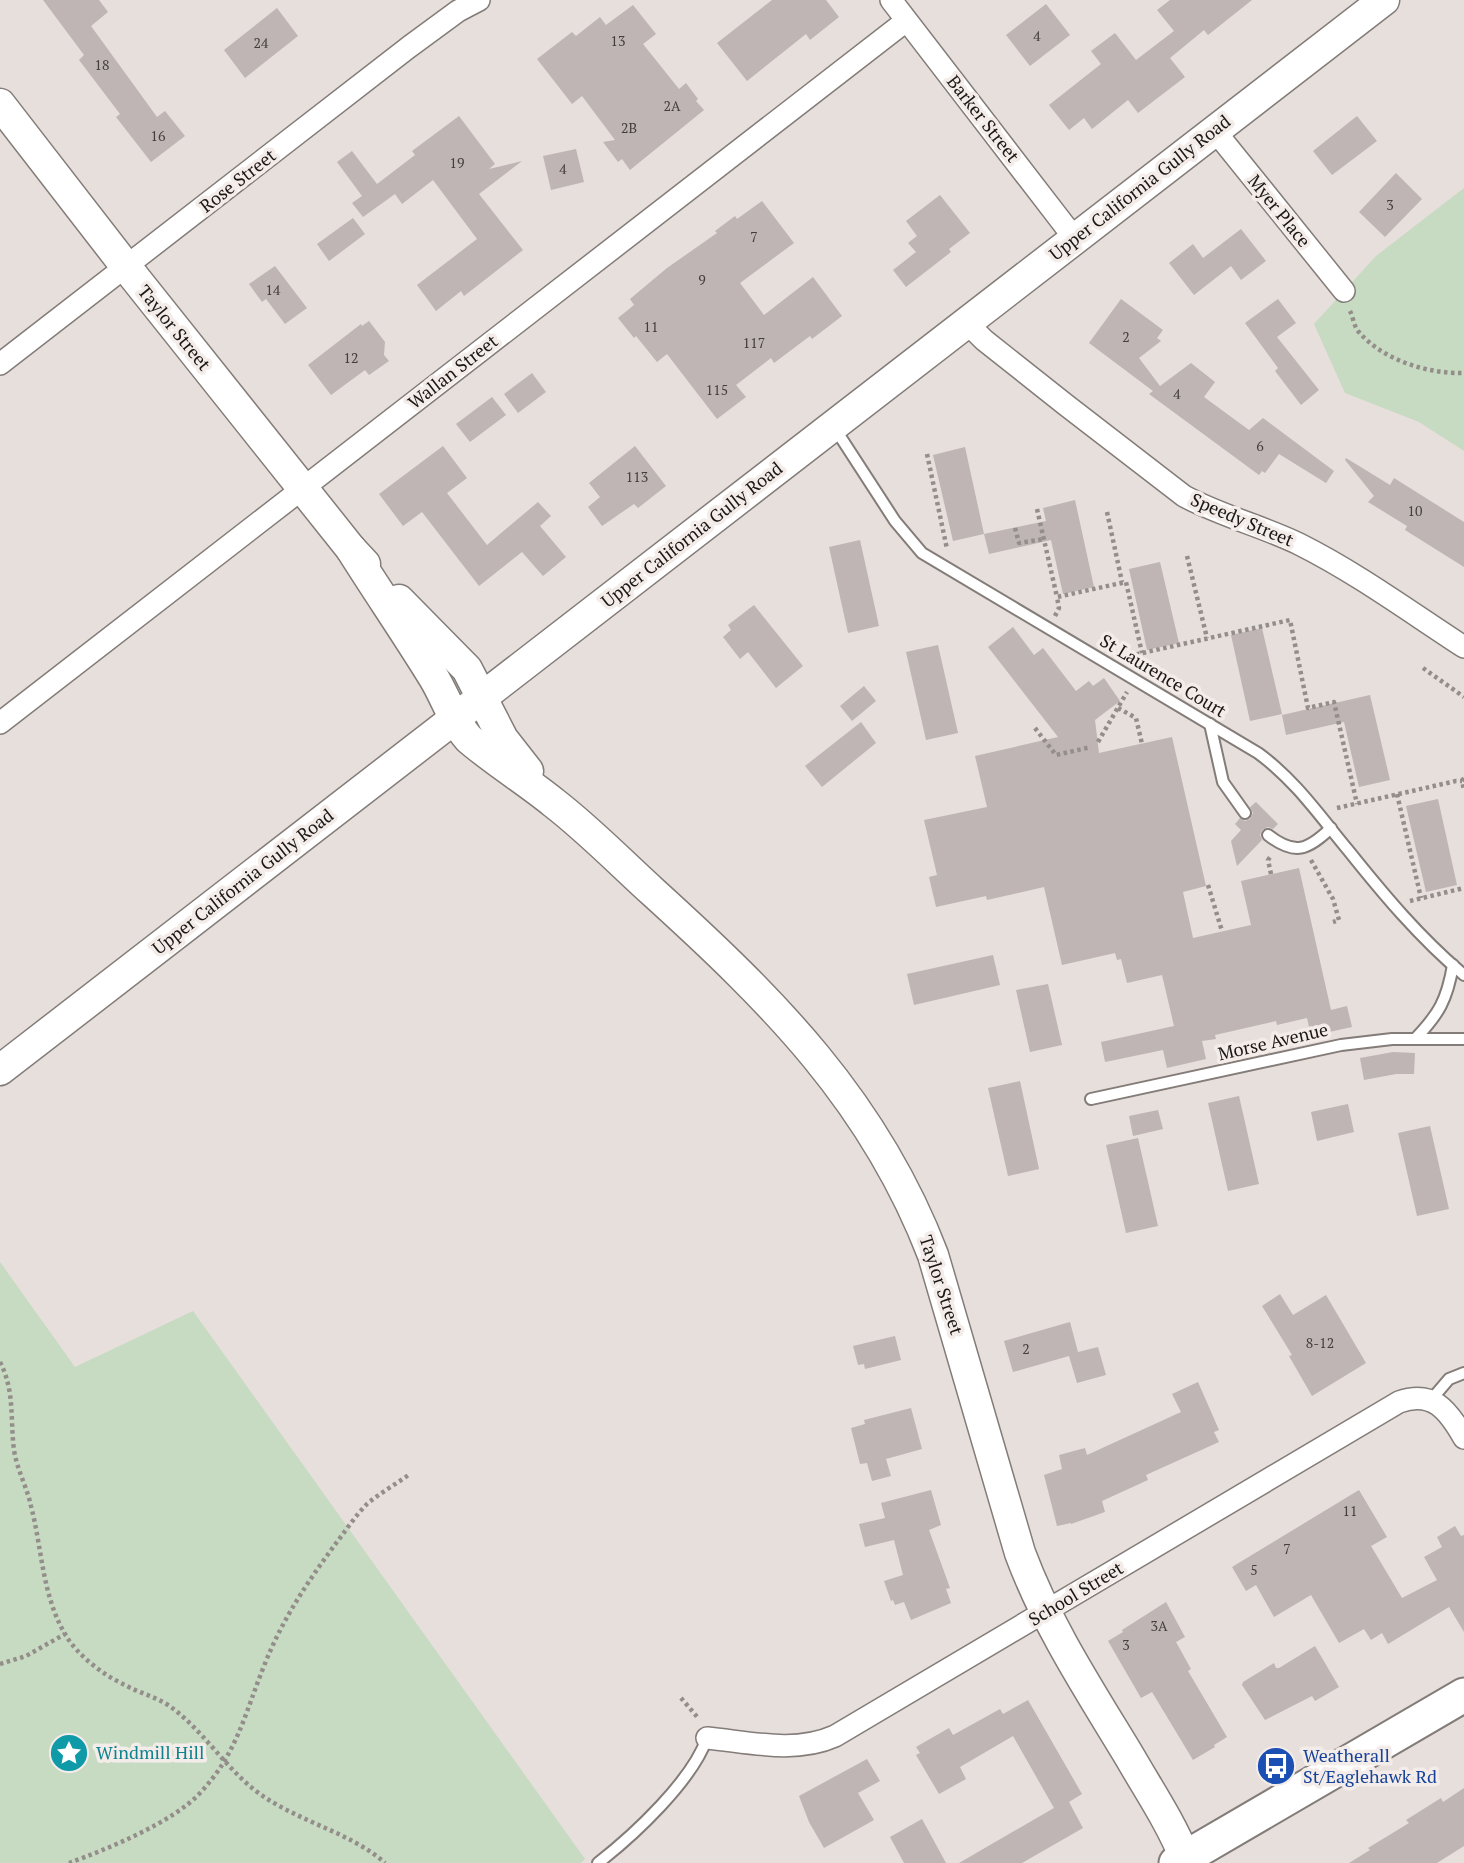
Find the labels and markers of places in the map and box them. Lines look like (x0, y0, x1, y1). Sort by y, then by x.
place icon: Windmill Hill (48, 1732, 90, 1774)
place label: Windmill Hill (96, 1740, 204, 1764)
place label: Weatherall St/Eaglehawk Rd (1303, 1743, 1437, 1788)
bus stop icon: Weatherall St/Eaglehawk Rd (1255, 1745, 1297, 1787)

